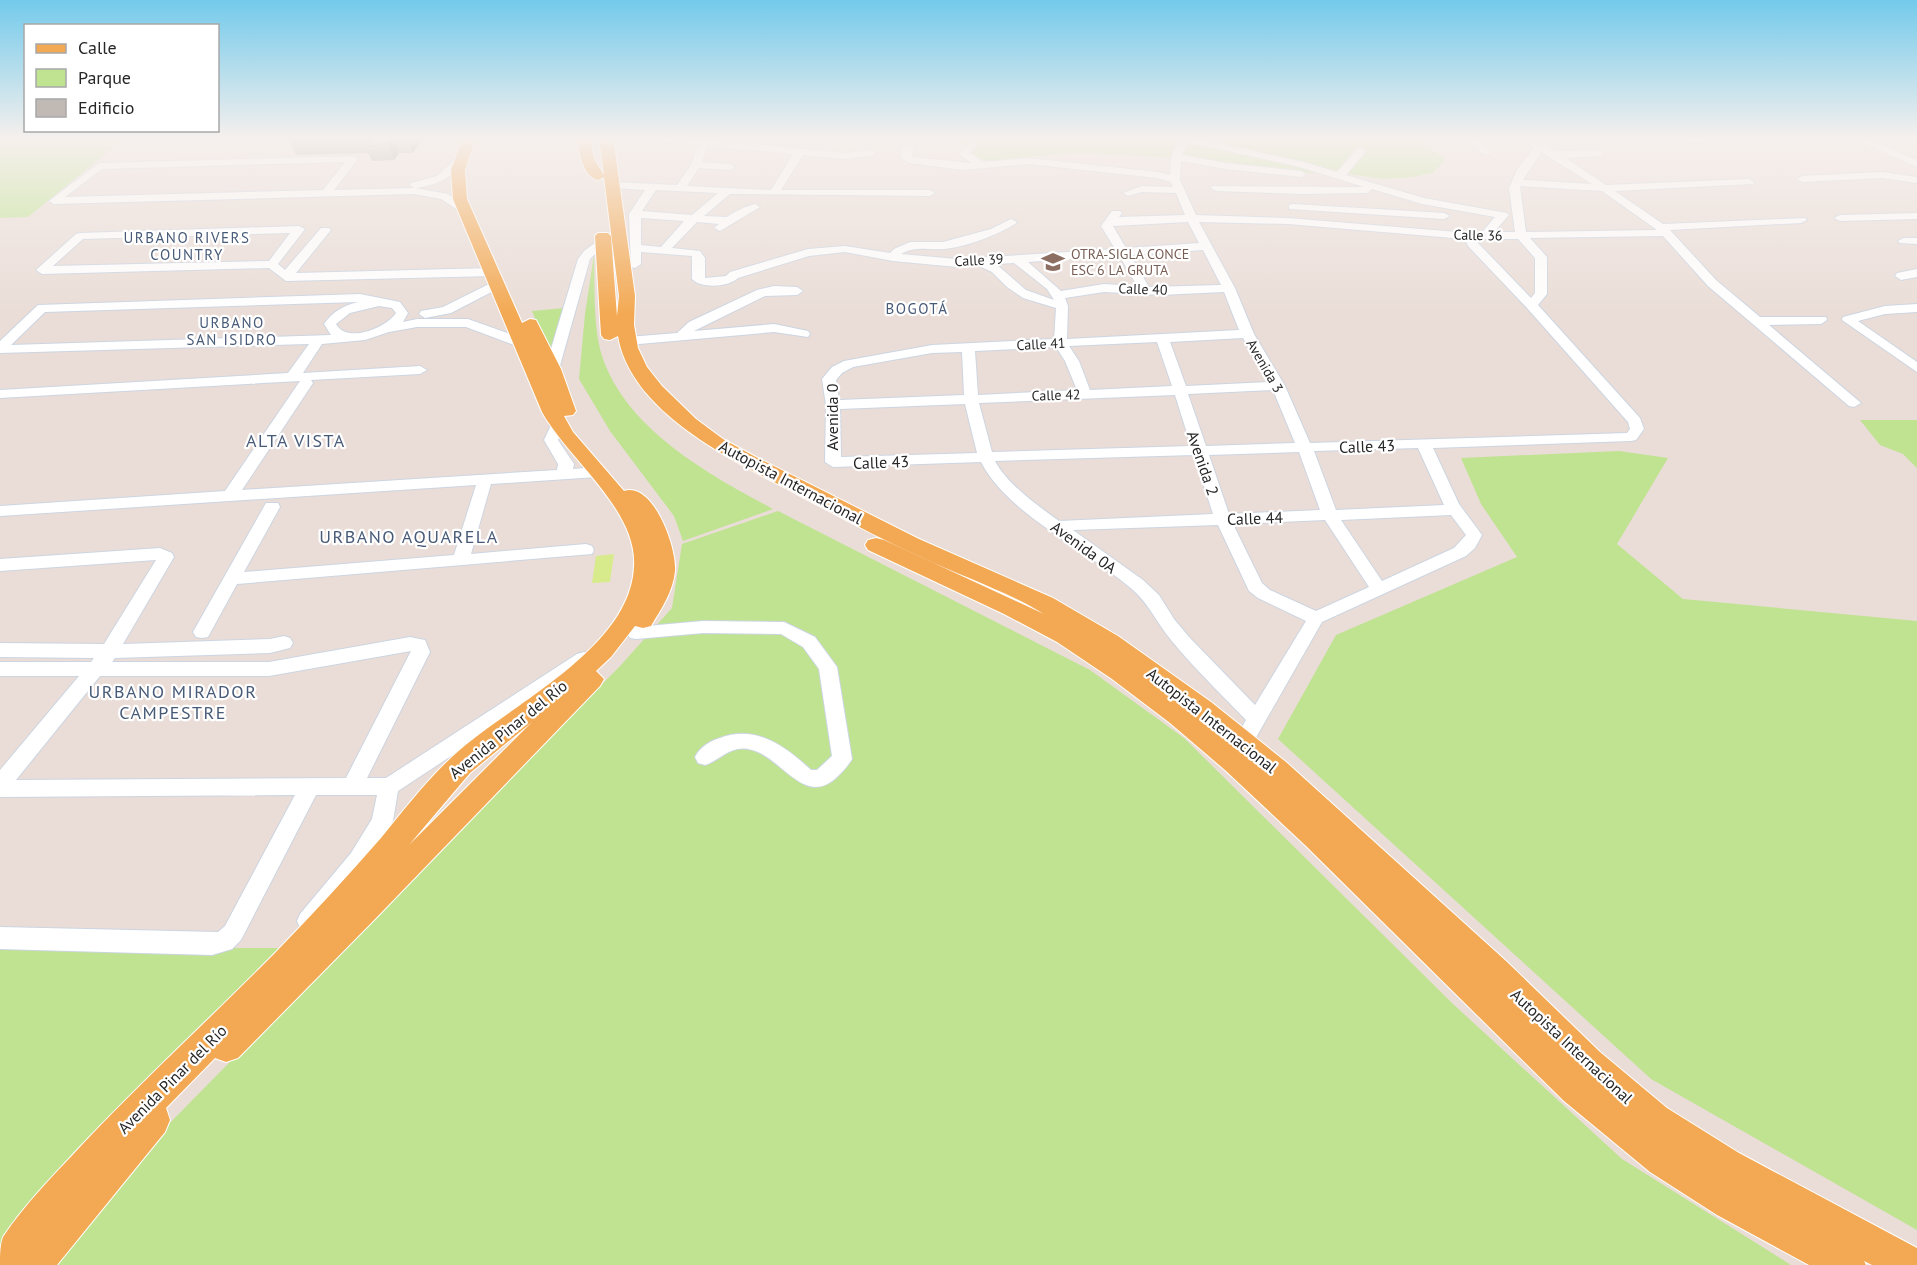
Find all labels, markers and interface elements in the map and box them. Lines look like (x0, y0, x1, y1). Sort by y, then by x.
legend (24, 24, 219, 132)
text: Calle (78, 36, 117, 59)
text: Parque (78, 66, 131, 89)
text: Edificio (78, 96, 134, 119)
street label: Calle 36 (1453, 226, 1503, 244)
district label: URBANO RIVERS COUNTRY (124, 228, 250, 264)
place label: OTRA-SIGLA CONCE ESC 6 LA GRUTA (1071, 245, 1189, 279)
school or university icon: OTRA-SIGLA CONCE ESC 6 LA GRUTA (1040, 249, 1066, 275)
street label: Calle 39 (954, 250, 1004, 270)
street label: Calle 40 (1118, 279, 1168, 299)
district label: BOGOTÁ (886, 299, 948, 318)
district label: URBANO SAN ISIDRO (187, 313, 277, 349)
street label: Calle 41 (1016, 334, 1066, 354)
street label: Avenida 3 (1243, 336, 1287, 396)
street label: Avenida 0 (822, 383, 842, 451)
street label: Calle 42 (1031, 385, 1081, 405)
street label: Avenida 2 (1183, 428, 1223, 498)
district label: ALTA VISTA (246, 429, 346, 452)
street label: Calle 43 (1339, 435, 1395, 457)
street label: Autopista Internacional (716, 436, 866, 528)
street label: Calle 43 (853, 451, 909, 473)
street label: Calle 44 (1227, 507, 1284, 529)
street label: Avenida 0A (1047, 516, 1121, 578)
district label: URBANO AQUARELA (319, 525, 499, 548)
street label: Autopista Internacional (1143, 663, 1281, 777)
street label: Avenida Pinar del Río (445, 675, 571, 783)
district label: URBANO MIRADOR CAMPESTRE (89, 680, 257, 724)
street label: Autopista Internacional (1507, 984, 1637, 1108)
street label: Avenida Pinar del Río (113, 1020, 231, 1138)

